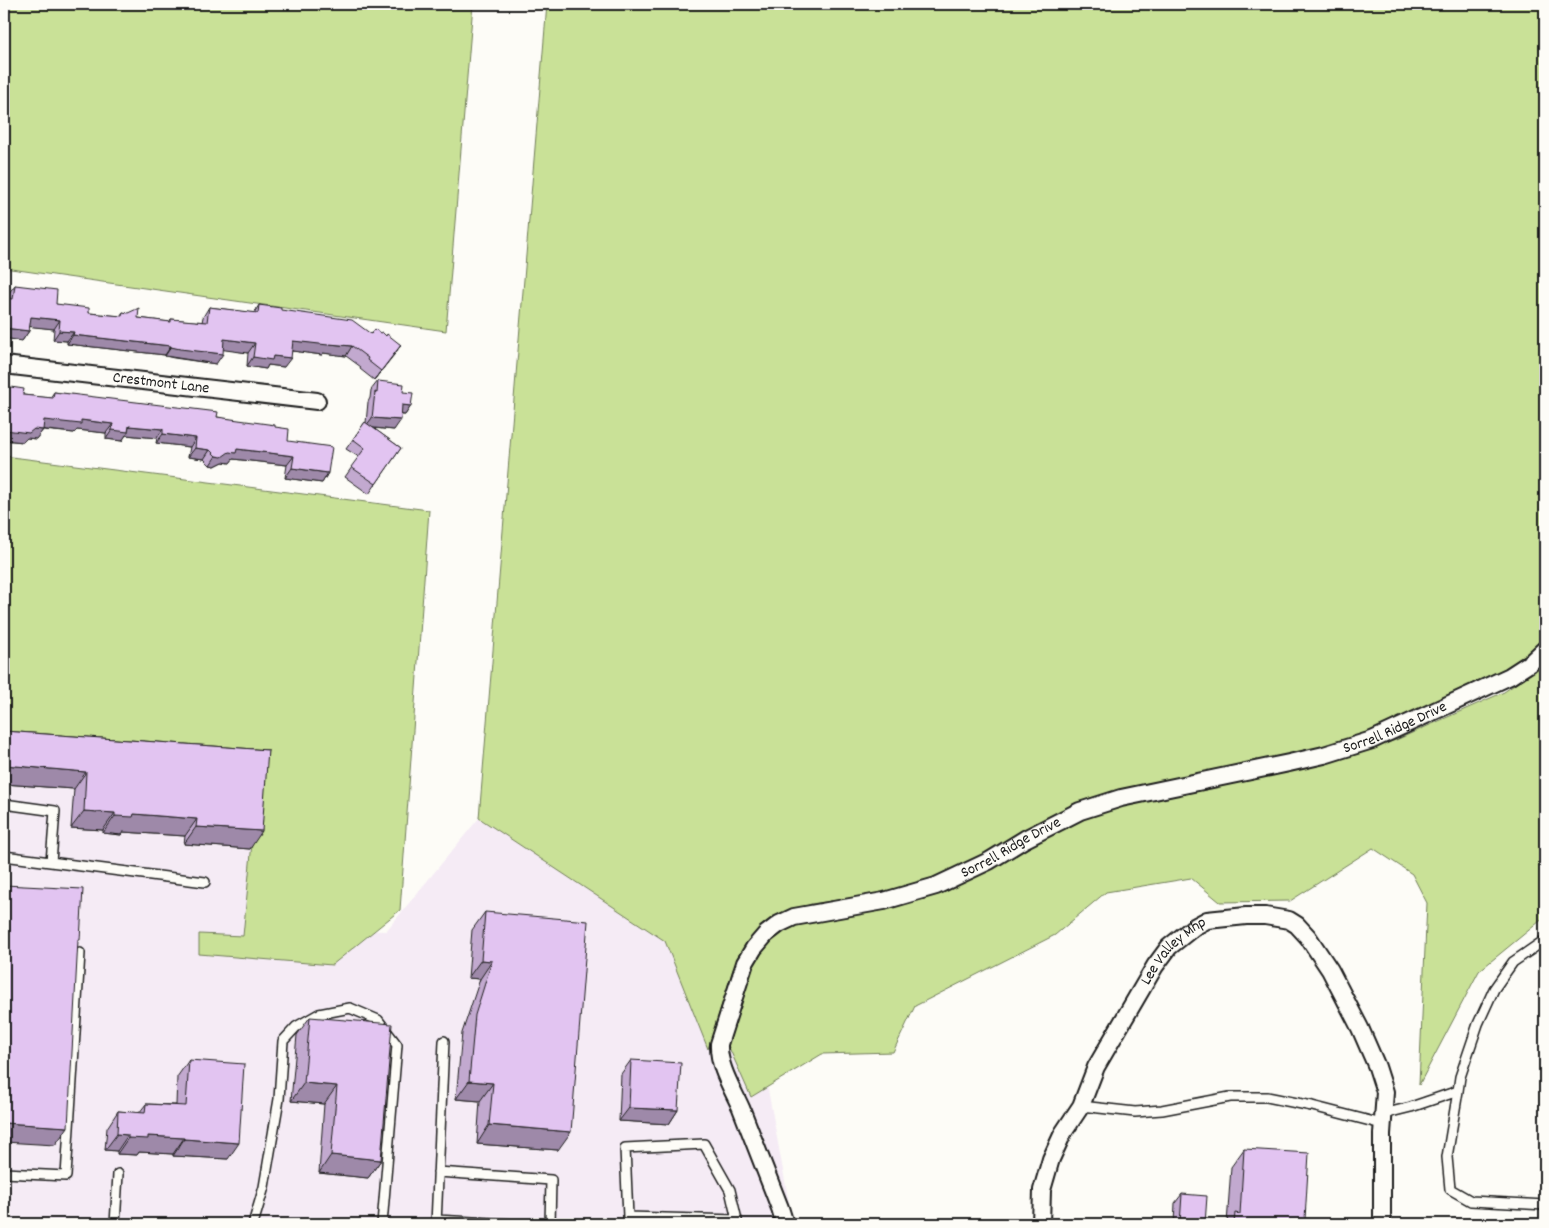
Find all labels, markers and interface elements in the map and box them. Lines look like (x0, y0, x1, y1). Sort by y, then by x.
street label: Crestmont Lane (111, 366, 211, 400)
street label: Sorrell Ridge Drive (1340, 695, 1451, 760)
street label: Sorrell Ridge Drive (957, 811, 1065, 884)
street label: Lee Valley Mhp (1135, 911, 1210, 989)

